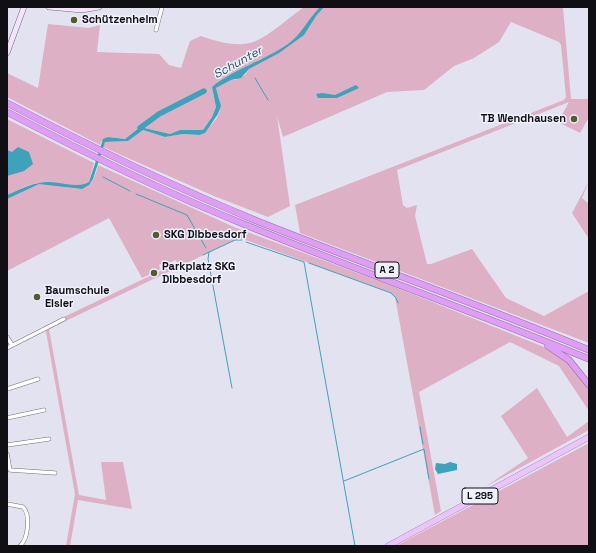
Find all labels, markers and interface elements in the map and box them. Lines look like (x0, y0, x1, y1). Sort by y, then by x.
place label: Schützenheim (82, 13, 158, 27)
marker: Schützenheim (69, 15, 79, 25)
water label: Schunter (211, 44, 265, 82)
place label: TB Wendhausen (481, 112, 566, 126)
marker: TB Wendhausen (569, 114, 579, 124)
place label: SKG Dibbesdorf (164, 228, 247, 242)
marker: SKG Dibbesdorf (151, 230, 161, 240)
place label: Parkplatz SKG Dibbesdorf (162, 260, 235, 286)
road number: A 2 (375, 262, 399, 278)
marker: Parkplatz SKG Dibbesdorf (149, 268, 159, 278)
place label: Baumschule Eisler (45, 284, 110, 310)
marker: Baumschule Eisler (32, 292, 42, 302)
road number: L 295 (462, 488, 498, 504)

